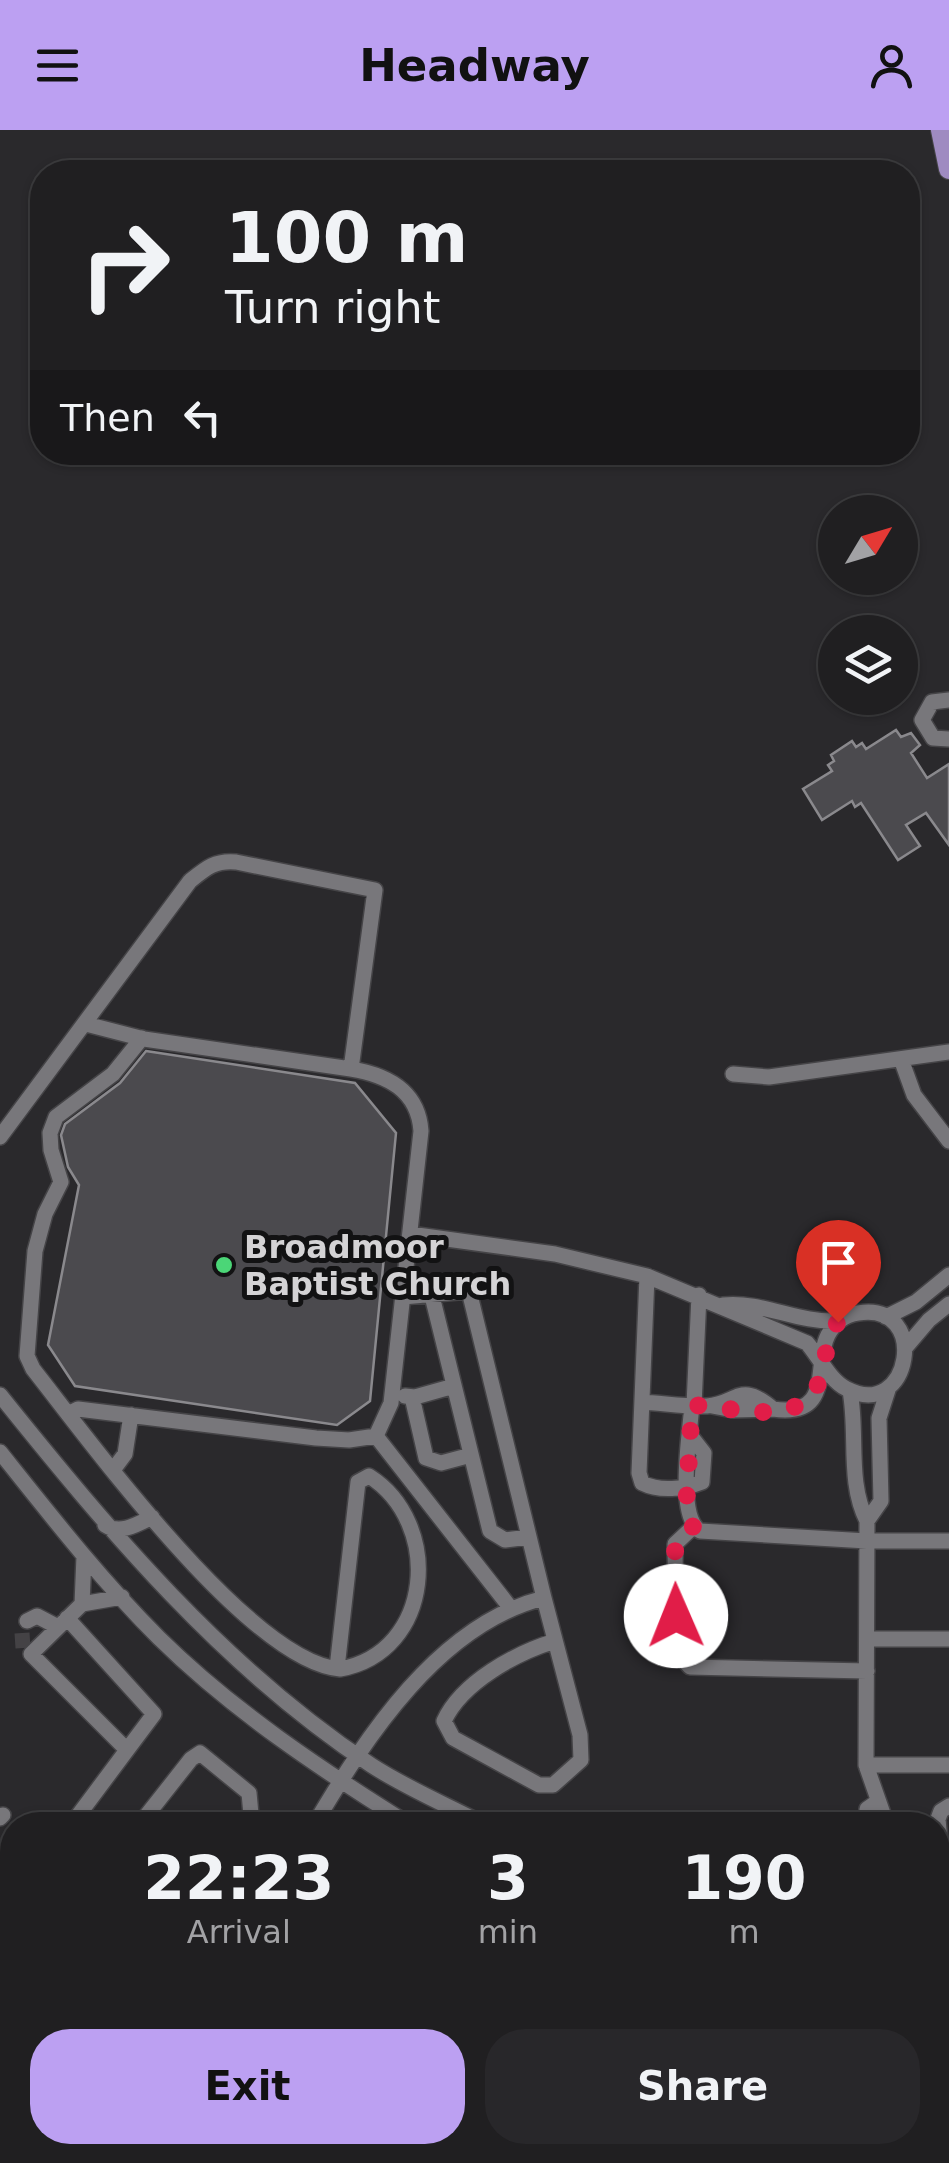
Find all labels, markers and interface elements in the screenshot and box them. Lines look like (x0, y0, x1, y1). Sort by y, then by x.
icon: menu (30, 38, 85, 93)
icon: person (864, 38, 919, 93)
text: Headway (359, 39, 590, 92)
text: 100 m (225, 197, 468, 279)
icon: right (60, 200, 190, 330)
text: Turn right (225, 281, 440, 334)
icon: left (175, 390, 230, 445)
text: Then (60, 396, 155, 440)
north arrow (818, 495, 918, 595)
map controls (818, 495, 918, 715)
button: layers (818, 615, 918, 715)
pin (796, 1220, 881, 1323)
place label: Broadmoor Baptist Church (244, 1228, 511, 1303)
icon: arrive (811, 1235, 866, 1290)
marker: Broadmoor Baptist Church (213, 1254, 235, 1276)
position arrow (624, 1564, 728, 1668)
text: 22:23 (143, 1843, 334, 1913)
text: 3 (487, 1843, 529, 1913)
text: 190 (681, 1843, 807, 1913)
text: Arrival (187, 1913, 291, 1951)
text: min (478, 1913, 538, 1951)
text: m (728, 1913, 760, 1951)
button: Exit (30, 2029, 465, 2144)
button: Share (485, 2029, 920, 2144)

